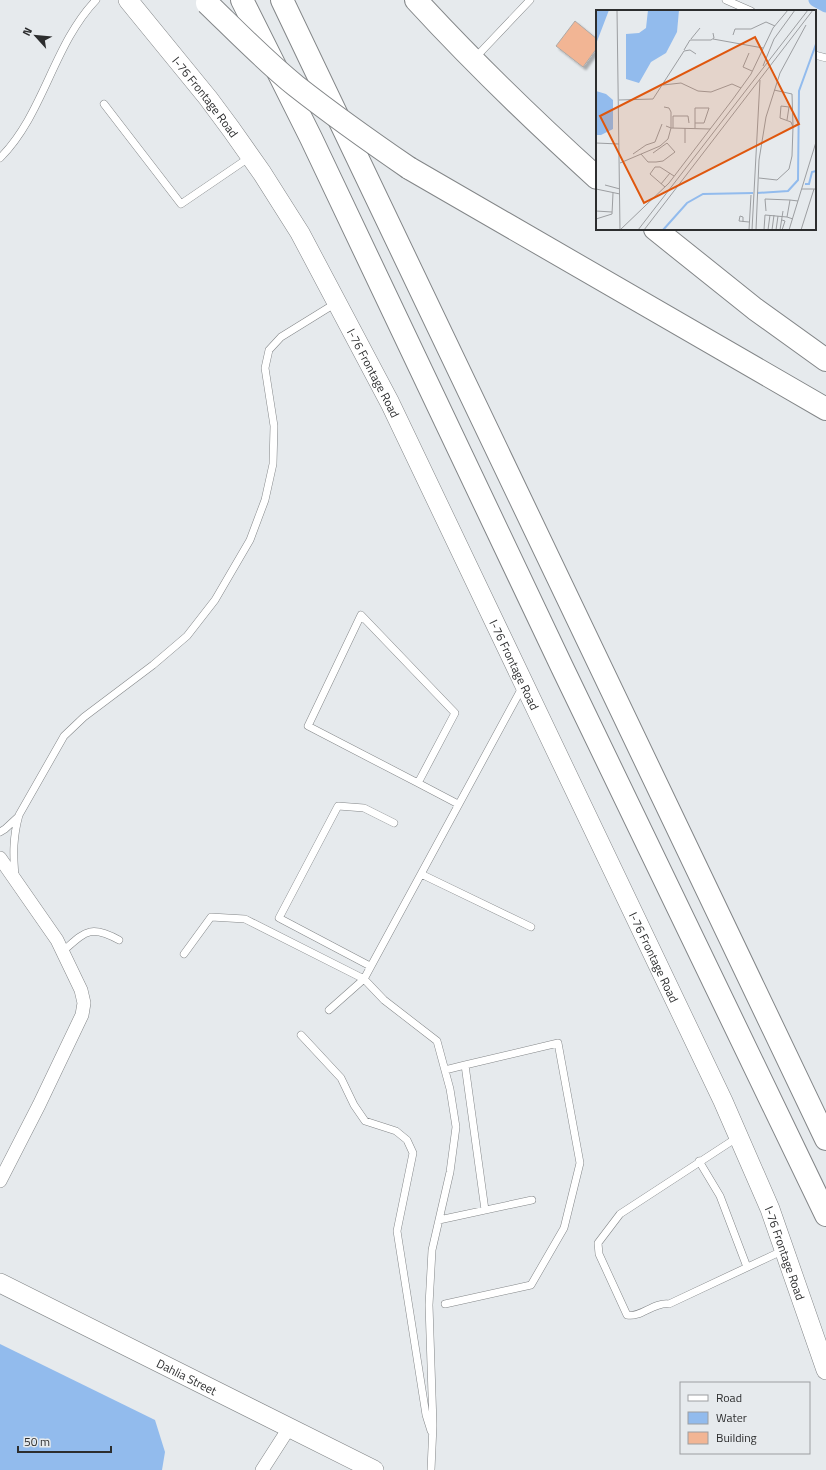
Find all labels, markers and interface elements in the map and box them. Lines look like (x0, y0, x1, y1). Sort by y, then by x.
inset map (596, 10, 816, 230)
north arrow (16, 16, 56, 56)
text: N (18, 24, 36, 38)
street label: I-76 Frontage Road (168, 52, 243, 141)
street label: I-76 Frontage Road (343, 325, 405, 421)
street label: I-76 Frontage Road (485, 616, 544, 713)
street label: I-76 Frontage Road (625, 908, 684, 1005)
street label: I-76 Frontage Road (760, 1203, 810, 1303)
street label: Dahlia Street (153, 1353, 221, 1400)
legend (680, 1382, 810, 1454)
text: Road (716, 1388, 742, 1407)
text: Water (716, 1408, 747, 1427)
scale bar (18, 1428, 111, 1454)
text: Building (716, 1428, 757, 1447)
text: 50 m (24, 1432, 50, 1451)

